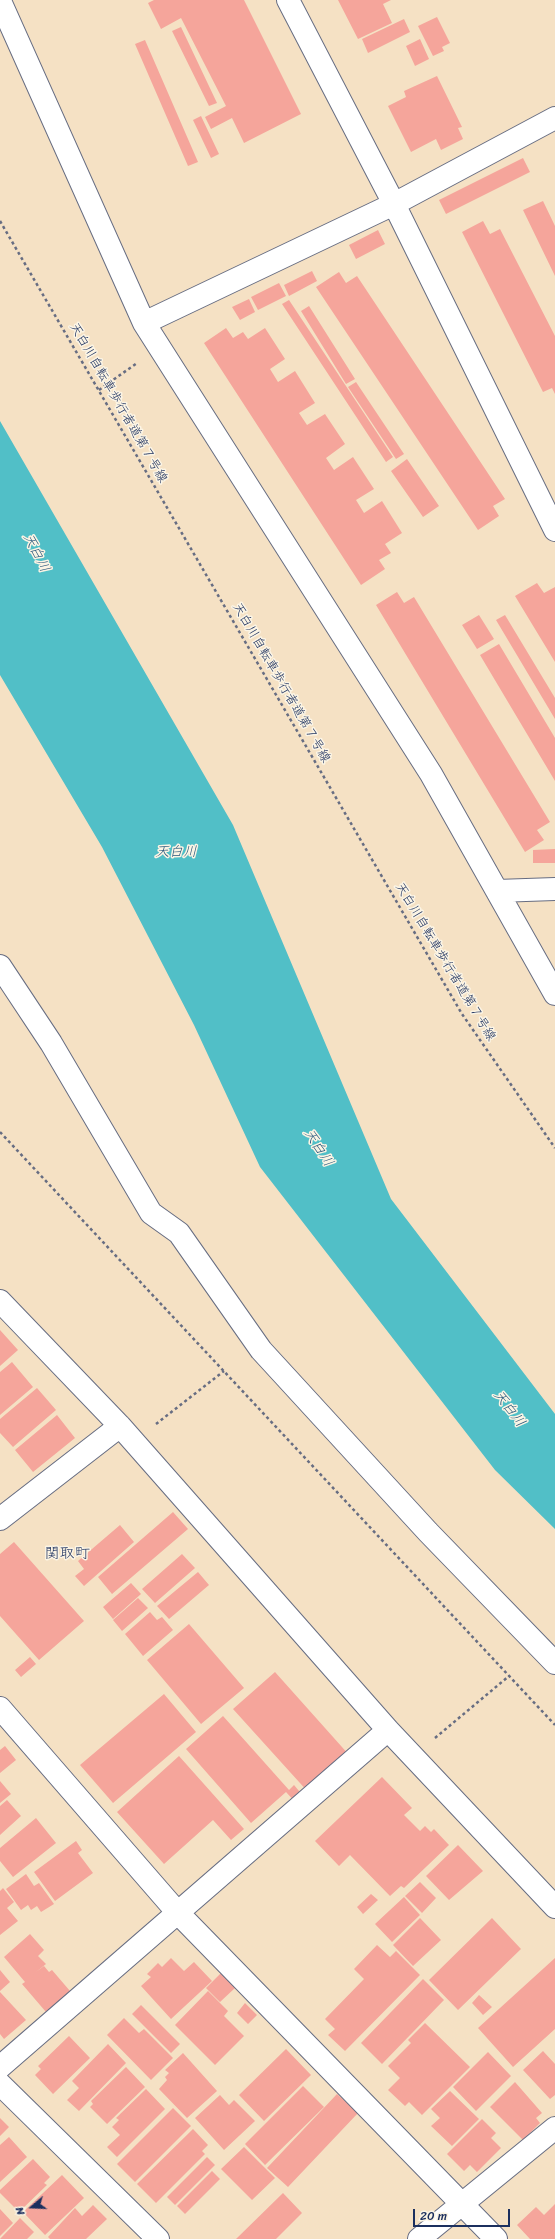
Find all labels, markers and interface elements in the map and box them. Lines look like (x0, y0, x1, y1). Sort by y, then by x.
street label: 天白川自転車歩行者道第７号線 (66, 320, 170, 486)
water label: 天白川 (19, 530, 53, 576)
street label: 天白川自転車歩行者道第７号線 (229, 600, 333, 766)
water label: 天白川 (155, 844, 197, 860)
street label: 天白川自転車歩行者道第７号線 (391, 880, 499, 1044)
water label: 天白川 (300, 1126, 336, 1170)
water label: 天白川 (489, 1387, 529, 1431)
district label: 関取町 (45, 1545, 89, 1563)
north arrow (12, 2187, 52, 2227)
scale bar (415, 2201, 512, 2227)
text: N (10, 2204, 30, 2218)
text: 20 m (420, 2205, 447, 2227)

